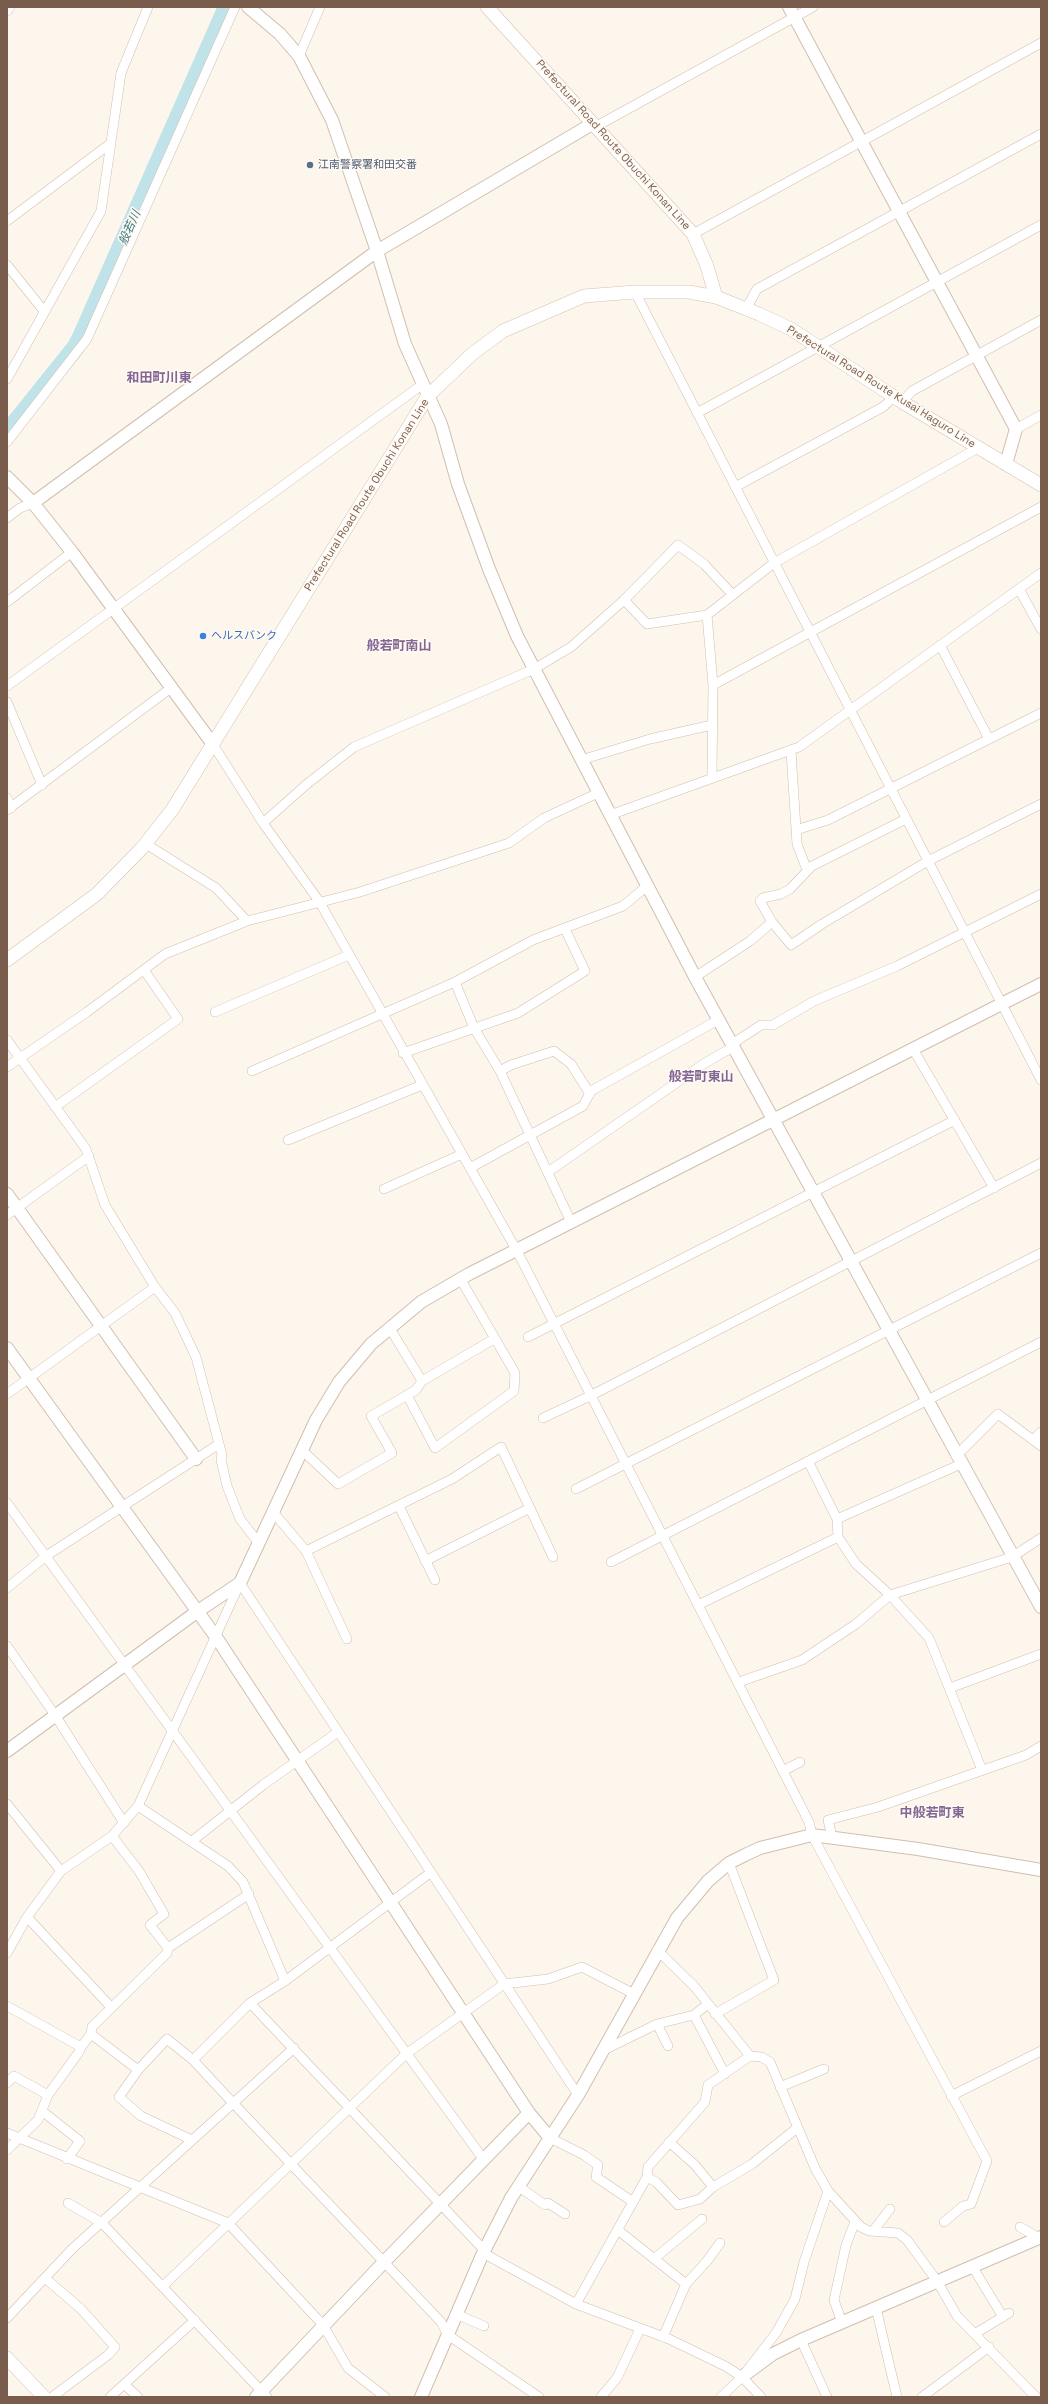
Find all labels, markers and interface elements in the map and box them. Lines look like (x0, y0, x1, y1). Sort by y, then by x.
street label: Prefectural Road Route Obuchi Konan Line (533, 57, 693, 233)
place label: 江南警察署和田交番 (318, 158, 417, 172)
marker: 江南警察署和田交番 (305, 160, 315, 170)
water label: 般若川 (116, 209, 144, 247)
street label: Prefectural Road Route Kusai Haguro Line (784, 323, 978, 451)
district label: 和田町川東 (127, 370, 191, 386)
street label: Prefectural Road Route Obuchi Konan Line (302, 396, 432, 594)
place label: ヘルスバンク (211, 629, 277, 643)
marker: ヘルスバンク (198, 631, 208, 641)
district label: 般若町南山 (367, 638, 431, 654)
district label: 般若町東山 (669, 1069, 733, 1085)
district label: 中般若町東 (900, 1805, 964, 1821)

